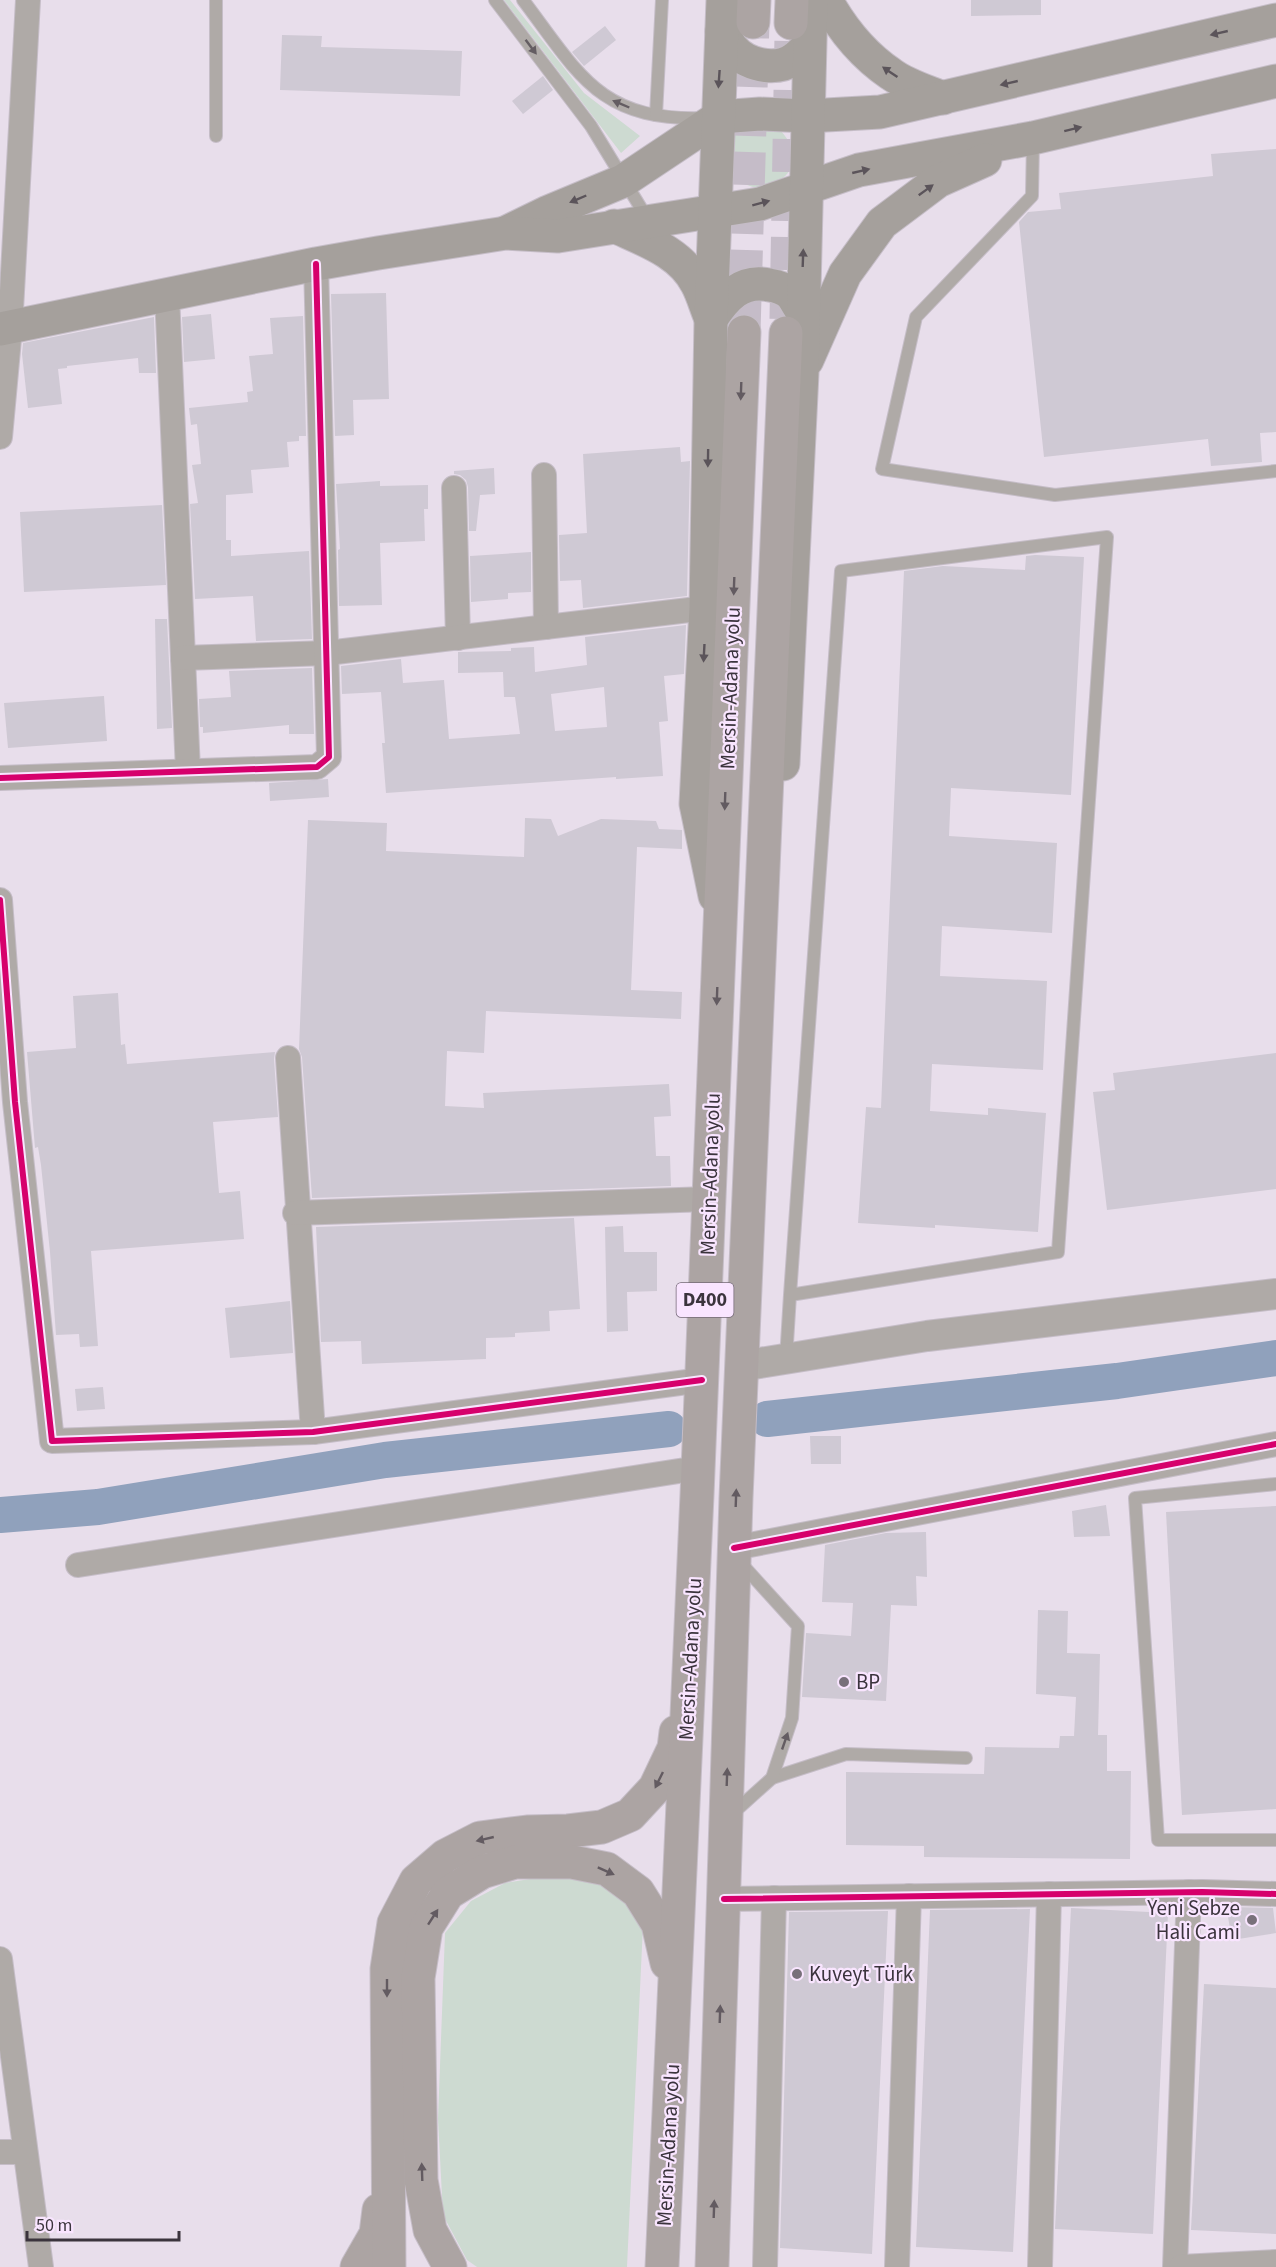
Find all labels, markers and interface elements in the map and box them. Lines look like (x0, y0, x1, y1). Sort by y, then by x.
one-way arrow (1210, 29, 1228, 39)
one-way arrow (524, 39, 536, 54)
one-way arrow (882, 67, 899, 78)
one-way arrow (715, 70, 724, 89)
one-way arrow (1000, 78, 1018, 88)
one-way arrow (611, 99, 629, 109)
one-way arrow (1064, 123, 1082, 133)
one-way arrow (852, 165, 870, 175)
one-way arrow (919, 184, 934, 196)
one-way arrow (569, 195, 587, 204)
one-way arrow (752, 197, 770, 207)
one-way arrow (799, 249, 808, 268)
one-way arrow (737, 381, 746, 400)
one-way arrow (704, 449, 713, 468)
one-way arrow (729, 576, 738, 595)
street label: Mersin-Adana yolu (712, 606, 748, 770)
one-way arrow (699, 644, 708, 663)
one-way arrow (720, 792, 730, 811)
one-way arrow (713, 987, 722, 1006)
street label: Mersin-Adana yolu (692, 1092, 728, 1256)
road number: D400 (676, 1283, 734, 1317)
one-way arrow (731, 1488, 741, 1507)
street label: Mersin-Adana yolu (671, 1577, 709, 1741)
place label: BP (856, 1667, 880, 1697)
marker: BP (837, 1675, 851, 1689)
one-way arrow (780, 1732, 790, 1750)
one-way arrow (723, 1767, 732, 1786)
one-way arrow (654, 1771, 664, 1788)
one-way arrow (476, 1834, 494, 1844)
one-way arrow (597, 1866, 615, 1876)
place label: Yeni Sebze Hali Cami (1146, 1893, 1240, 1947)
one-way arrow (427, 1909, 438, 1925)
marker: Yeni Sebze Hali Cami (1245, 1913, 1259, 1927)
place label: Kuveyt Türk (809, 1959, 914, 1989)
marker: Kuveyt Türk (790, 1967, 804, 1981)
one-way arrow (382, 1979, 392, 1998)
one-way arrow (715, 2004, 725, 2023)
street label: Mersin-Adana yolu (649, 2063, 687, 2227)
one-way arrow (417, 2162, 426, 2181)
one-way arrow (709, 2199, 719, 2218)
scale bar (27, 2204, 178, 2242)
text: 50 m (36, 2213, 72, 2238)

